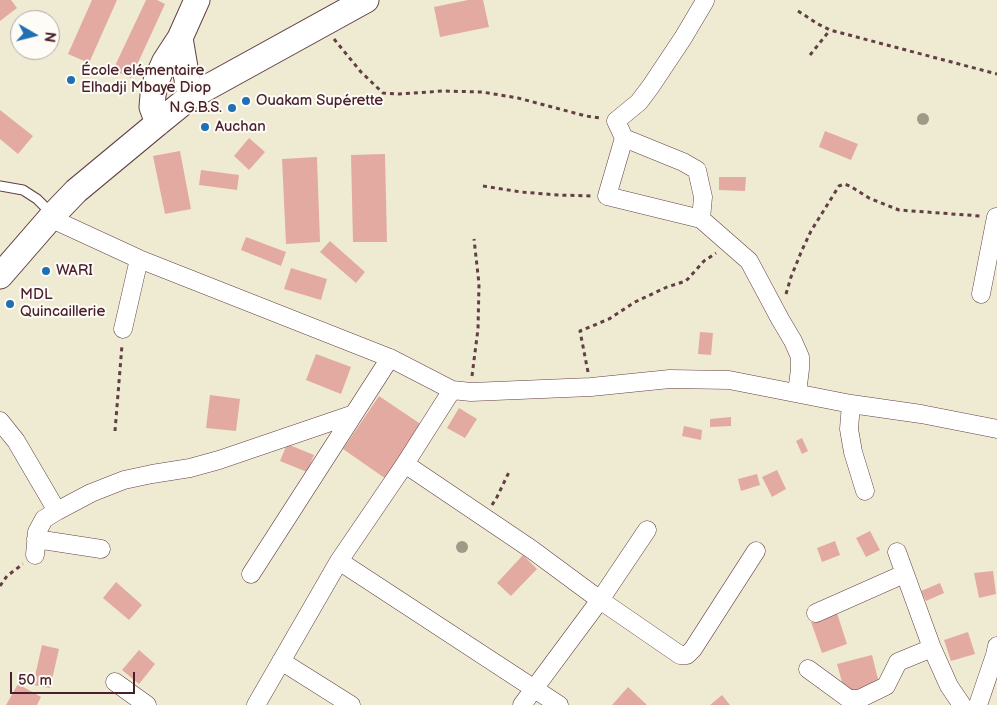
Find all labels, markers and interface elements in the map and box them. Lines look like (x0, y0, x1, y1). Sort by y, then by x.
north arrow (10, 10, 60, 60)
text: N (40, 31, 59, 43)
place label: École elémentaire Elhadji Mbaye Diop (81, 62, 211, 97)
marker: École elémentaire Elhadji Mbaye Diop (65, 74, 77, 86)
place label: Ouakam Supérette (256, 92, 383, 110)
marker: Ouakam Supérette (240, 95, 252, 107)
place label: N.G.B.S. (169, 99, 222, 117)
marker: N.G.B.S. (226, 102, 238, 114)
place label: Auchan (215, 118, 266, 136)
marker: Auchan (199, 121, 211, 133)
place label: WARI (56, 262, 93, 280)
marker: WARI (40, 265, 52, 277)
place label: MDL Quincaillerie (20, 286, 105, 321)
marker: MDL Quincaillerie (4, 298, 16, 310)
scale bar (12, 662, 138, 694)
text: 50 m (18, 671, 52, 690)

